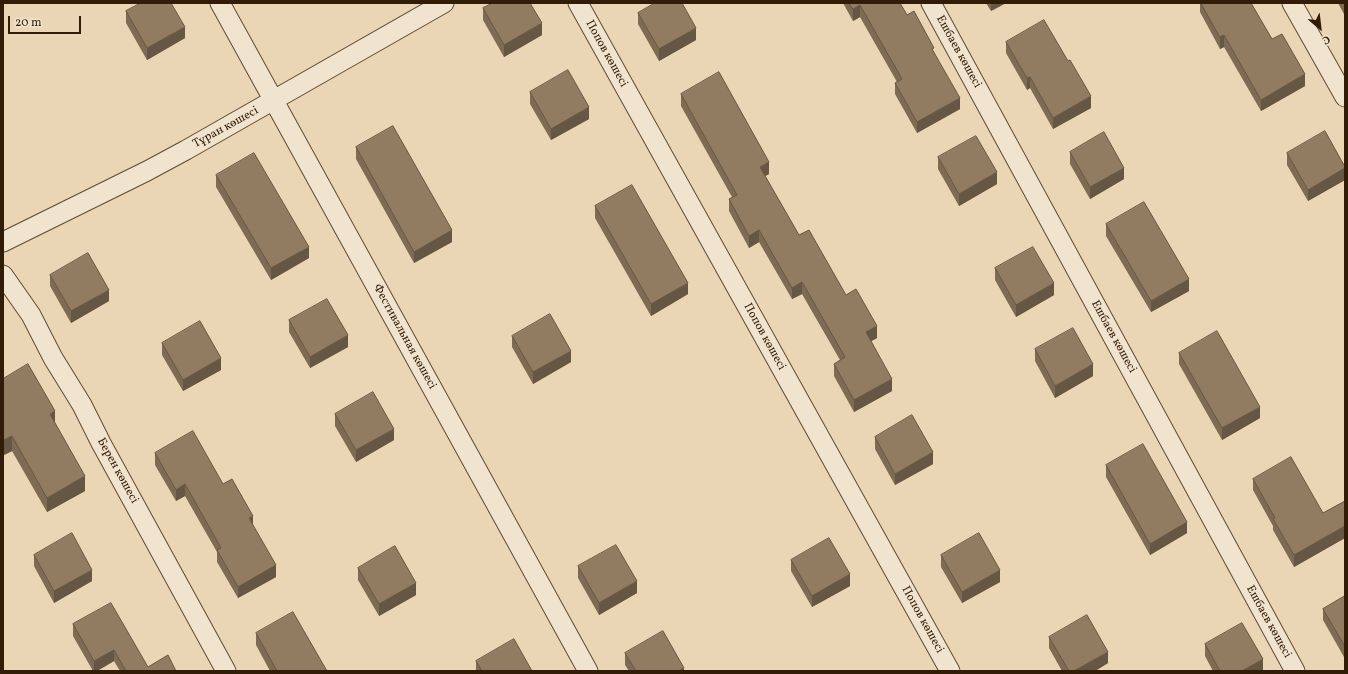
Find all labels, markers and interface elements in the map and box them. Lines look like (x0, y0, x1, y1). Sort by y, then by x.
scale bar (10, 8, 83, 34)
north arrow (1300, 8, 1340, 48)
street label: Ешбаев көшесі (932, 13, 984, 91)
text: 20 m (15, 15, 42, 31)
street label: Попов көшесі (582, 18, 630, 90)
text: С (1319, 31, 1333, 47)
street label: Тұран көшесі (191, 104, 261, 152)
street label: Фестивальная көшесі (369, 282, 439, 392)
street label: Ешбаев көшесі (1087, 298, 1139, 376)
street label: Попов көшесі (740, 301, 788, 373)
street label: Берен көшесі (93, 436, 141, 506)
street label: Ешбаев көшесі (1242, 583, 1294, 661)
street label: Попов көшесі (898, 584, 946, 656)

